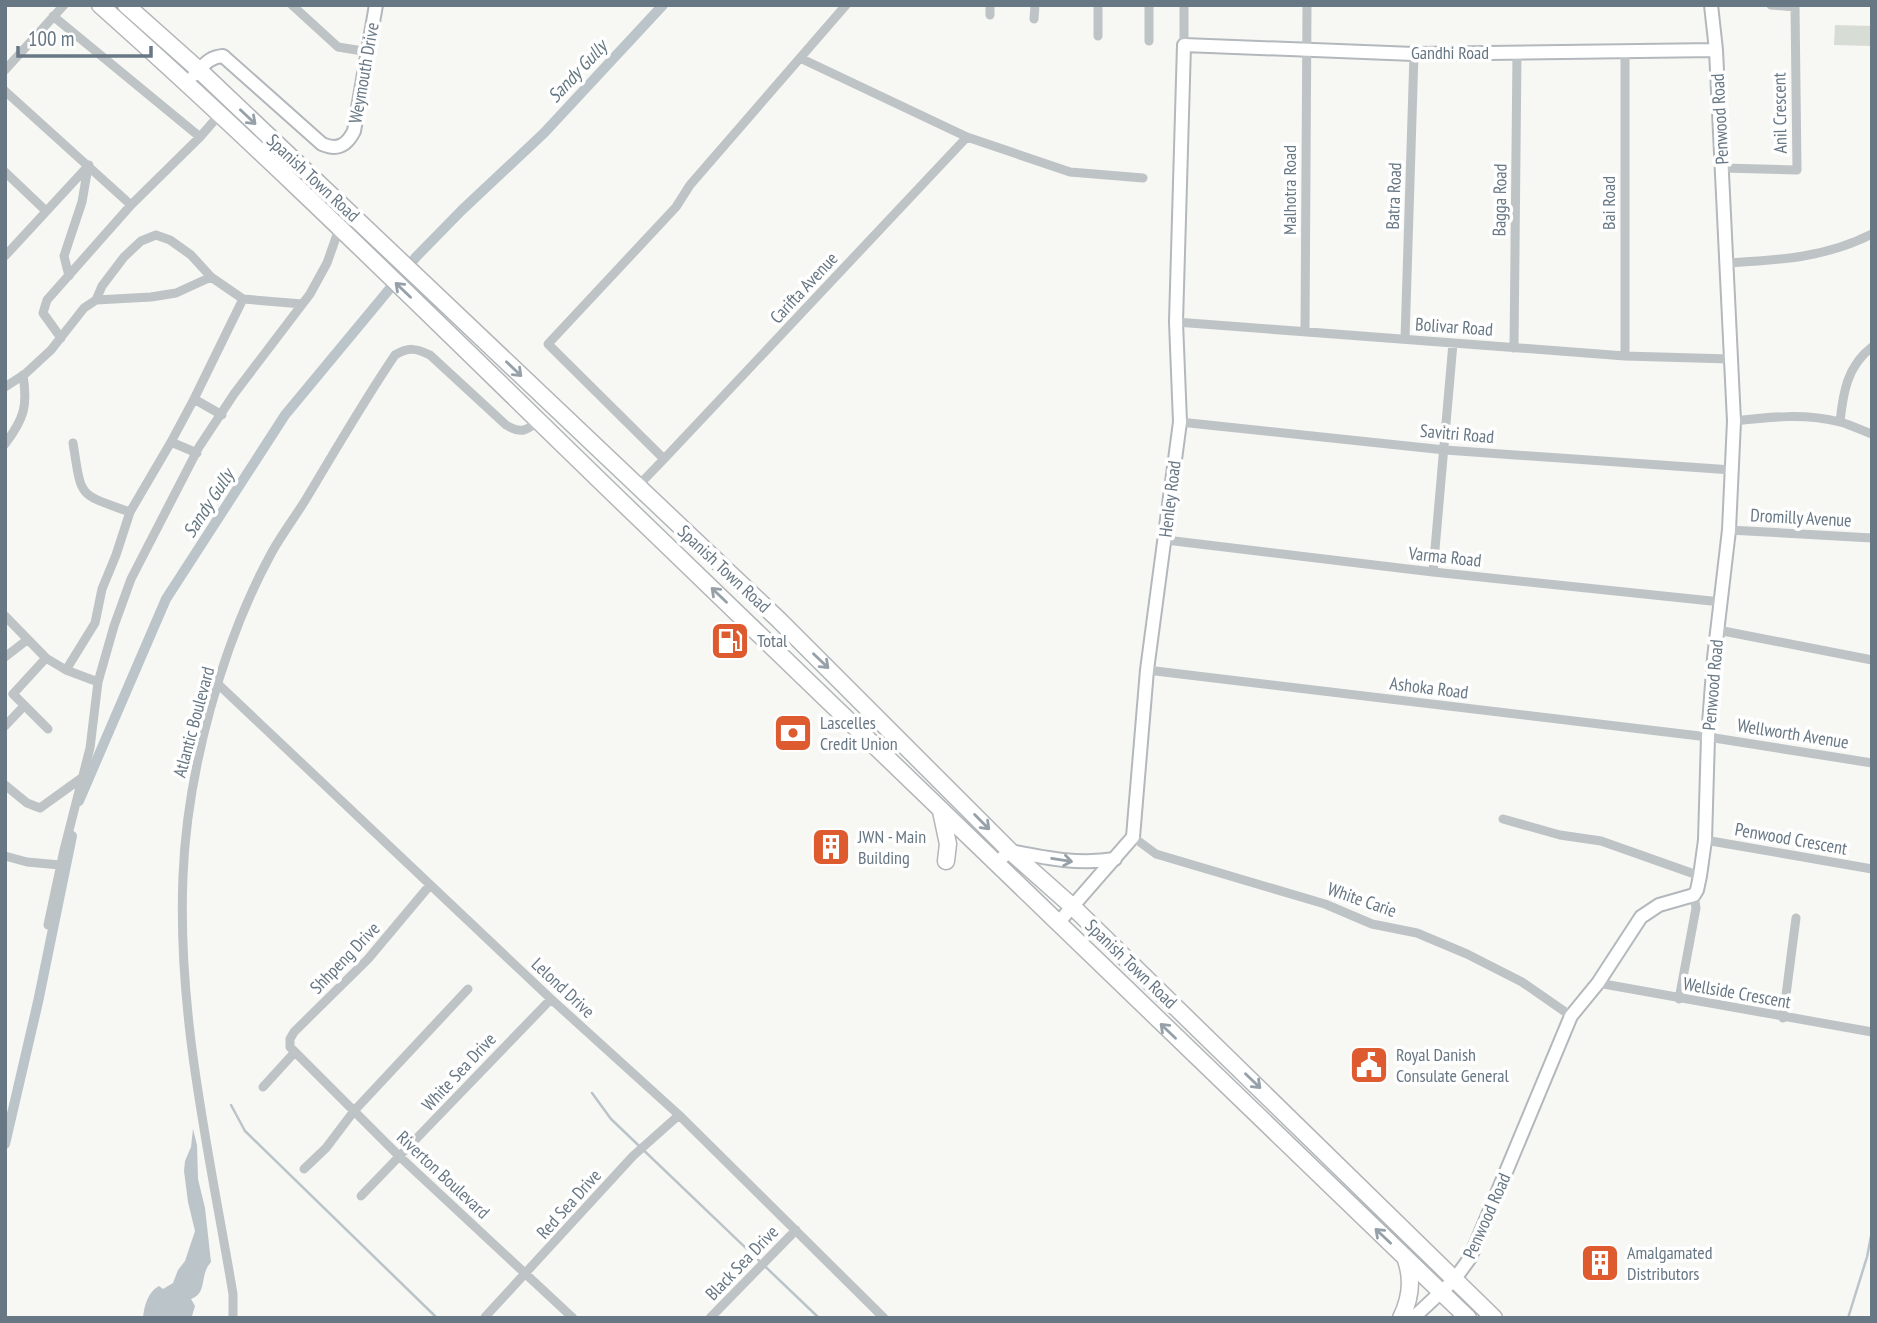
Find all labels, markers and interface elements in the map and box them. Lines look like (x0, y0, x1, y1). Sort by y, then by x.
scale bar (18, 14, 150, 58)
street label: Weymouth Drive (343, 21, 384, 125)
text: 100 m (28, 25, 74, 52)
water label: Sandy Gully (542, 33, 614, 107)
street label: Gandhi Road (1411, 41, 1489, 64)
street label: Anil Crescent (1767, 72, 1792, 154)
street label: Penwood Road (1706, 73, 1733, 165)
one-way arrow (239, 108, 257, 125)
street label: Spanish Town Road (262, 129, 365, 227)
street label: Malhotra Road (1278, 145, 1301, 235)
street label: Batra Road (1381, 162, 1406, 230)
street label: Bagga Road (1487, 163, 1512, 237)
street label: Bai Road (1597, 176, 1620, 230)
street label: Carifta Avenue (765, 247, 843, 328)
one-way arrow (395, 281, 412, 298)
street label: Bolivar Road (1414, 312, 1494, 341)
one-way arrow (505, 361, 522, 378)
street label: Savitri Road (1419, 419, 1495, 448)
street label: Henley Road (1153, 459, 1186, 539)
water label: Sandy Gully (177, 462, 240, 542)
street label: Dromilly Avenue (1750, 503, 1852, 532)
street label: Spanish Town Road (673, 520, 776, 618)
street label: Varma Road (1406, 541, 1483, 572)
one-way arrow (711, 587, 728, 604)
fuel station icon: Total (709, 620, 751, 662)
place label: Total (757, 629, 788, 652)
street label: Penwood Road (1697, 638, 1728, 731)
one-way arrow (812, 653, 829, 670)
street label: Atlantic Boulevard (168, 664, 219, 780)
street label: Ashoka Road (1388, 671, 1470, 704)
place label: Lascelles Credit Union (820, 711, 898, 755)
bank icon: Lascelles Credit Union (772, 712, 814, 754)
street label: Wellworth Avenue (1736, 713, 1850, 754)
one-way arrow (973, 814, 990, 831)
street label: Penwood Crescent (1733, 817, 1849, 860)
place label: JWN - Main Building (857, 825, 926, 869)
building icon: JWN - Main Building (810, 826, 852, 868)
one-way arrow (1050, 854, 1073, 867)
street label: White Carie (1325, 877, 1400, 922)
street label: Spanish Town Road (1081, 914, 1182, 1013)
street label: Shhpeng Drive (305, 917, 385, 998)
street label: Lelond Drive (527, 953, 600, 1023)
street label: Wellside Crescent (1681, 972, 1793, 1013)
one-way arrow (1160, 1022, 1177, 1039)
street label: White Sea Drive (417, 1028, 501, 1116)
place label: Royal Danish Consulate General (1396, 1043, 1510, 1087)
public building icon: Royal Danish Consulate General (1348, 1044, 1390, 1086)
one-way arrow (1244, 1072, 1261, 1089)
street label: Riverton Boulevard (392, 1126, 495, 1224)
street label: Red Sea Drive (531, 1164, 606, 1243)
street label: Penwood Road (1457, 1169, 1516, 1262)
street label: Black Sea Drive (700, 1220, 783, 1305)
one-way arrow (1375, 1228, 1392, 1245)
place label: Amalgamated Distributors (1627, 1241, 1713, 1285)
building icon: Amalgamated Distributors (1579, 1242, 1621, 1284)

